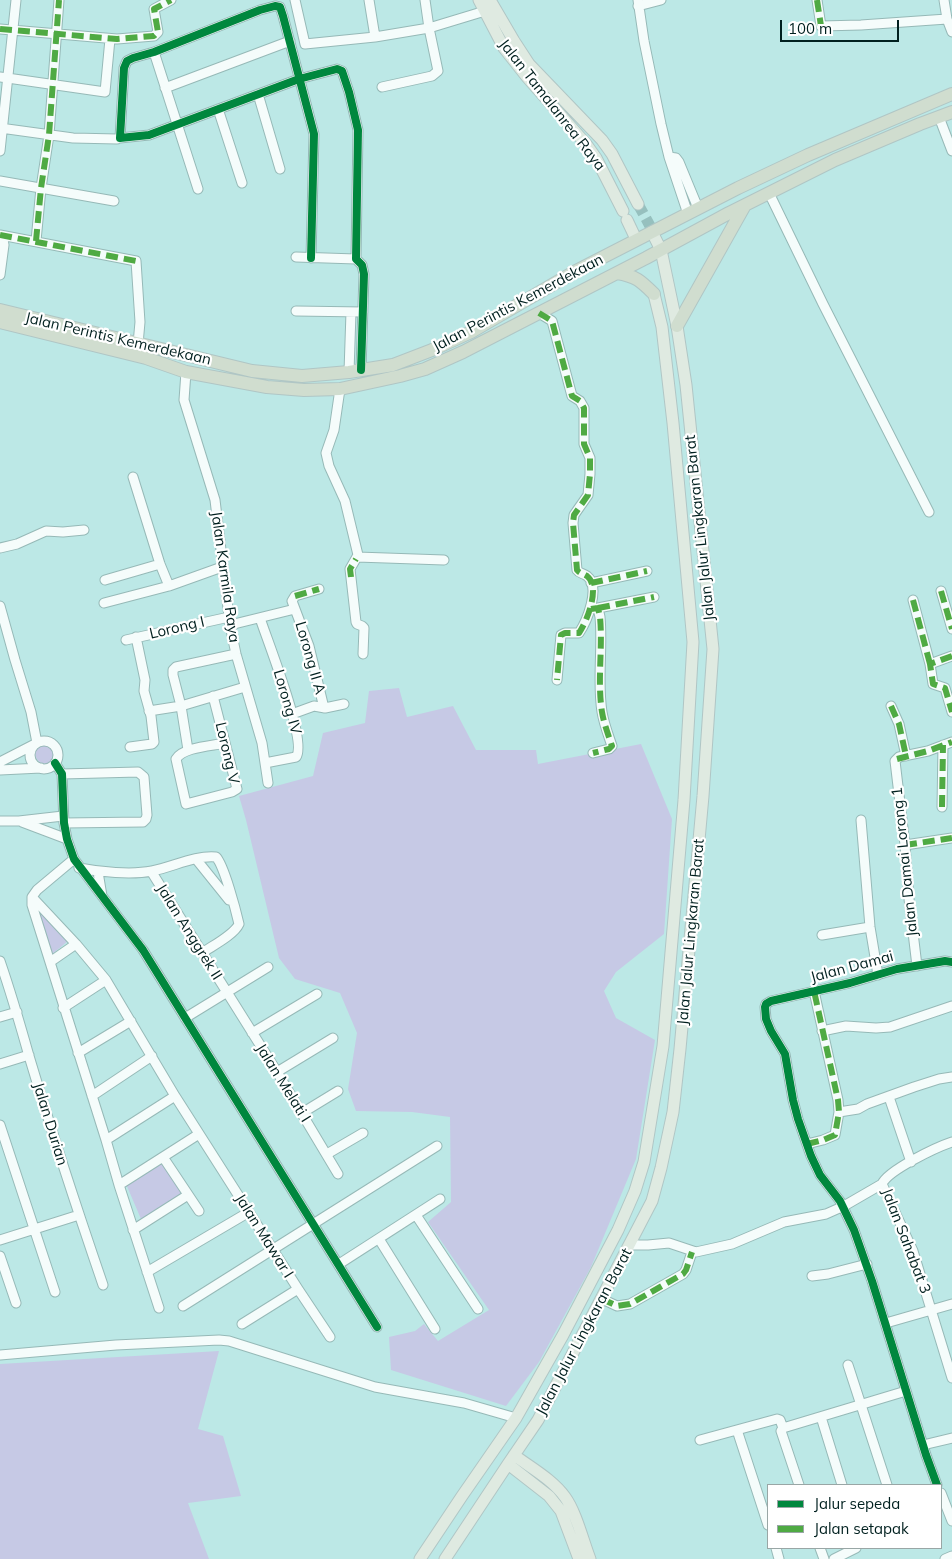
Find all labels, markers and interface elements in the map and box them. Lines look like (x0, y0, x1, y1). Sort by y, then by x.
scale bar (782, 10, 901, 42)
text: 100 m (788, 19, 832, 38)
street label: Jalan Tamalanrea Raya (495, 36, 609, 174)
street label: Jalan Perintis Kemerdekaan (430, 250, 606, 356)
street label: Jalan Perintis Kemerdekaan (23, 309, 213, 369)
street label: Jalan Jalur Lingkaran Barat (681, 434, 719, 622)
street label: Jalan Karmila Raya (207, 510, 243, 644)
street label: Lorong I (148, 613, 206, 643)
street label: Lorong II A (291, 619, 329, 697)
street label: Lorong IV (269, 667, 305, 737)
street label: Lorong V (211, 720, 243, 786)
street label: Jalan Damai Lorong 1 (888, 786, 922, 938)
street label: Jalan Jalur Lingkaran Barat (674, 838, 708, 1026)
street label: Jalan Anggrek II (152, 881, 226, 983)
street label: Jalan Damai (809, 947, 895, 987)
street label: Jalan Melati I (252, 1040, 314, 1126)
street label: Jalan Durian (29, 1080, 71, 1168)
street label: Jalan Sahabat 3 (878, 1186, 934, 1296)
street label: Jalan Mawar I (231, 1190, 297, 1282)
street label: Jalan Jalur Lingkaran Barat (532, 1245, 636, 1419)
legend (767, 1484, 942, 1549)
text: Jalur sepeda (814, 1494, 900, 1513)
text: Jalan setapak (814, 1519, 909, 1538)

